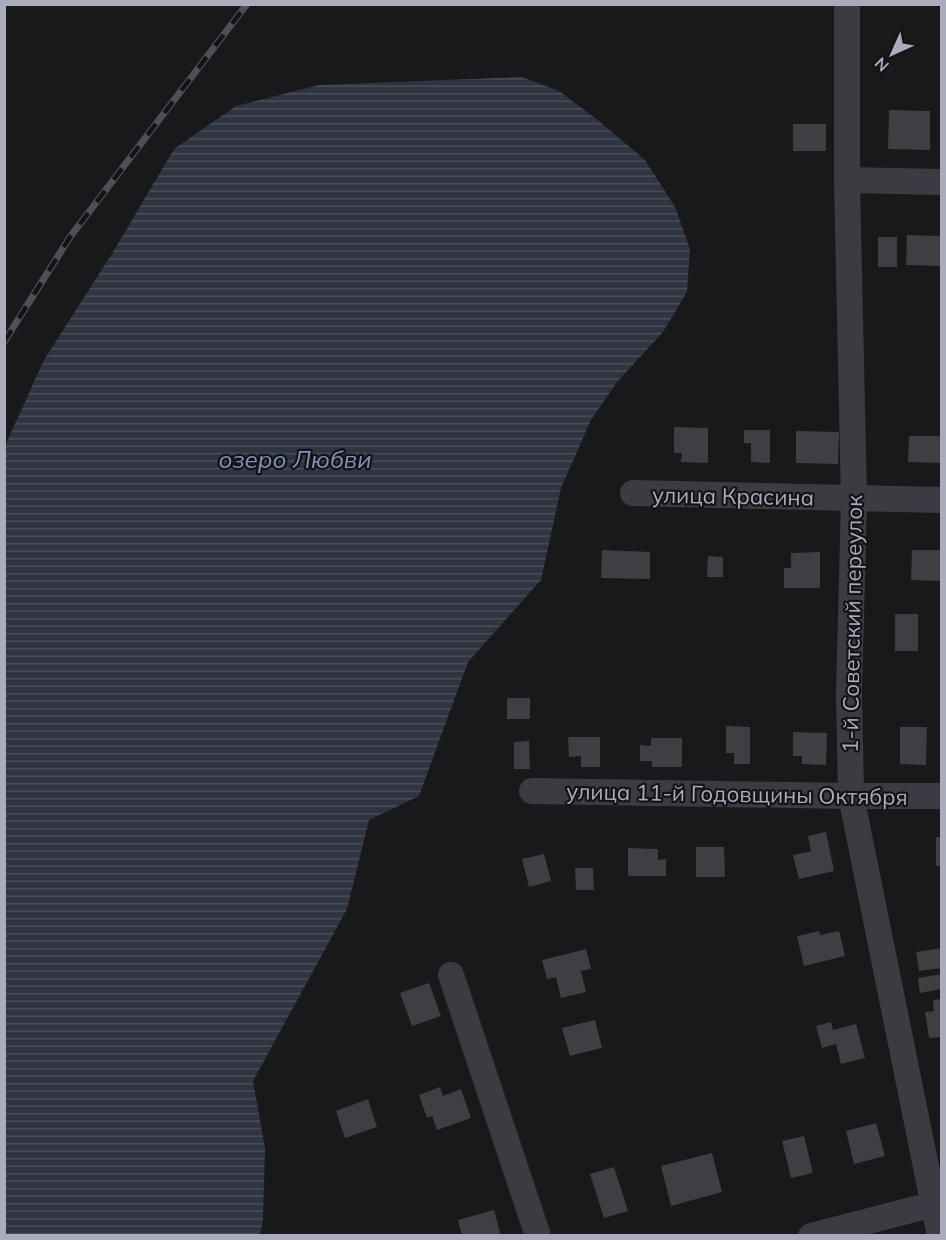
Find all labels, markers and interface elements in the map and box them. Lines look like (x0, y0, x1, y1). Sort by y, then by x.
north arrow (862, 24, 922, 84)
text: N (870, 53, 893, 76)
water label: озеро Любви (218, 444, 372, 474)
street label: улица Красина (652, 481, 814, 511)
street label: 1-й Советский переулок (836, 495, 868, 753)
street label: улица 11-й Годовщины Октября (566, 777, 908, 811)

